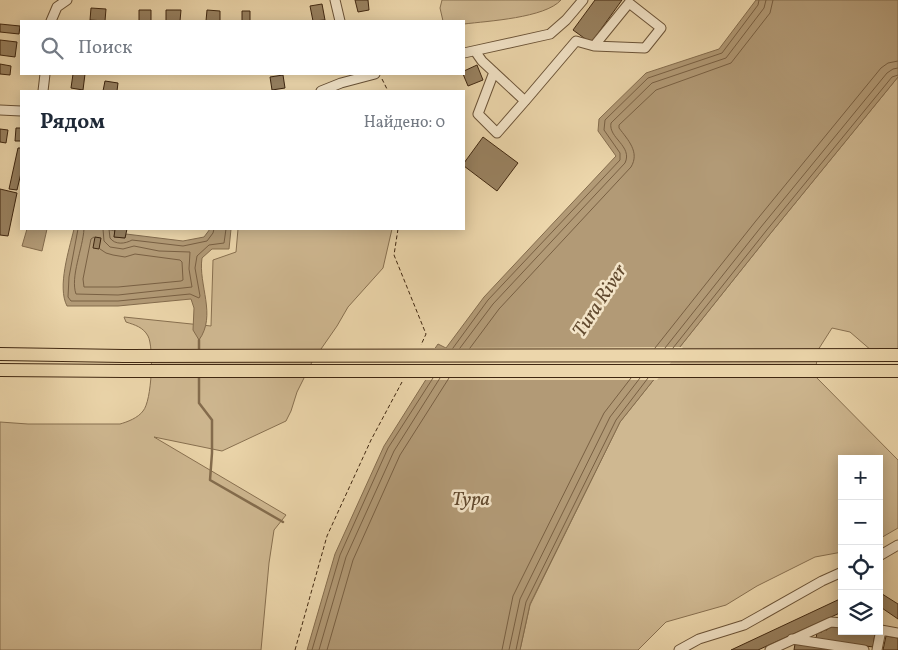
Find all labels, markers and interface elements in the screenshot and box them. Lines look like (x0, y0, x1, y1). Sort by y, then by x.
search box (20, 20, 465, 75)
icon: search (38, 34, 66, 62)
text: Поиск (78, 35, 132, 61)
text: Рядом (40, 108, 105, 137)
text: Найдено: 0 (364, 112, 445, 134)
water label: Tura River (567, 259, 635, 343)
map controls (838, 455, 883, 635)
button: + (838, 455, 883, 500)
water label: Тура (452, 486, 490, 514)
button: − (838, 500, 883, 545)
button: locate (838, 545, 883, 590)
button: layers (838, 590, 883, 635)

